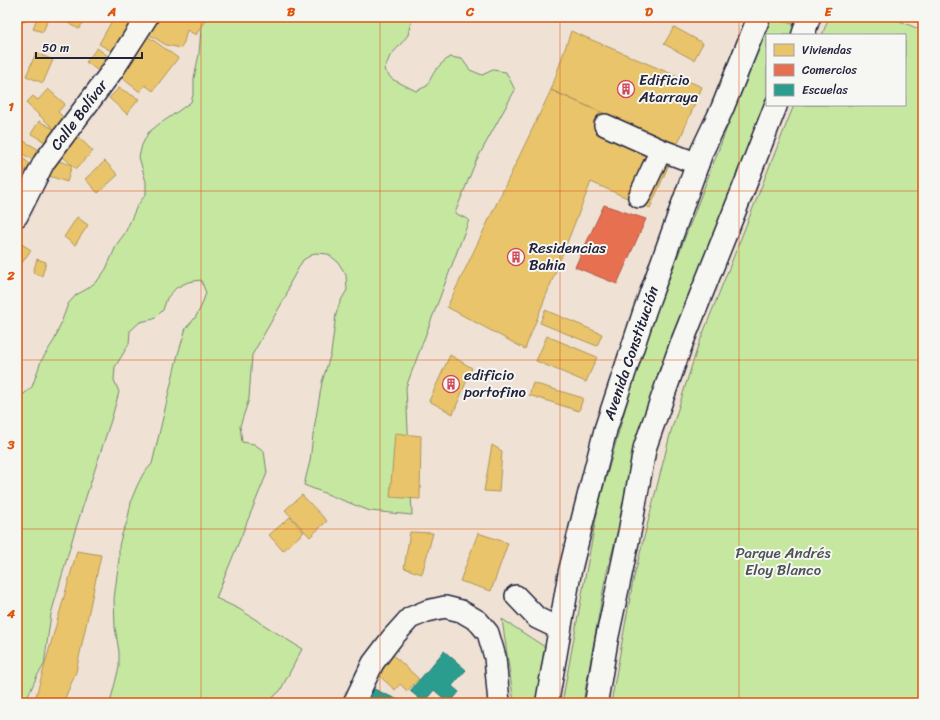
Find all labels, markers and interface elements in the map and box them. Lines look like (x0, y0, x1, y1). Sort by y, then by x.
text: A (107, 0, 116, 23)
text: B (287, 0, 296, 23)
text: C (465, 0, 475, 23)
text: D (645, 0, 653, 23)
text: E (824, 0, 833, 23)
scale bar (36, 34, 142, 60)
legend (766, 34, 906, 106)
text: 50 m (42, 37, 69, 59)
text: Viviendas (802, 39, 852, 61)
text: Comercios (802, 59, 857, 81)
place label: Edificio Atarraya (638, 67, 699, 110)
street label: Calle Bolívar (44, 73, 115, 156)
building icon: Edificio Atarraya (616, 79, 636, 99)
text: Escuelas (802, 79, 848, 101)
text: 1 (8, 95, 14, 118)
place label: Residencias Bahia (529, 235, 606, 278)
building icon: Residencias Bahia (506, 247, 526, 267)
text: 2 (6, 264, 15, 287)
street label: Avenida Constitución (596, 282, 666, 424)
place label: edificio portofino (463, 362, 527, 405)
building icon: edificio portofino (441, 374, 461, 394)
text: 3 (6, 433, 15, 456)
park label: Parque Andrés Eloy Blanco (735, 540, 831, 583)
text: 4 (6, 602, 16, 625)

